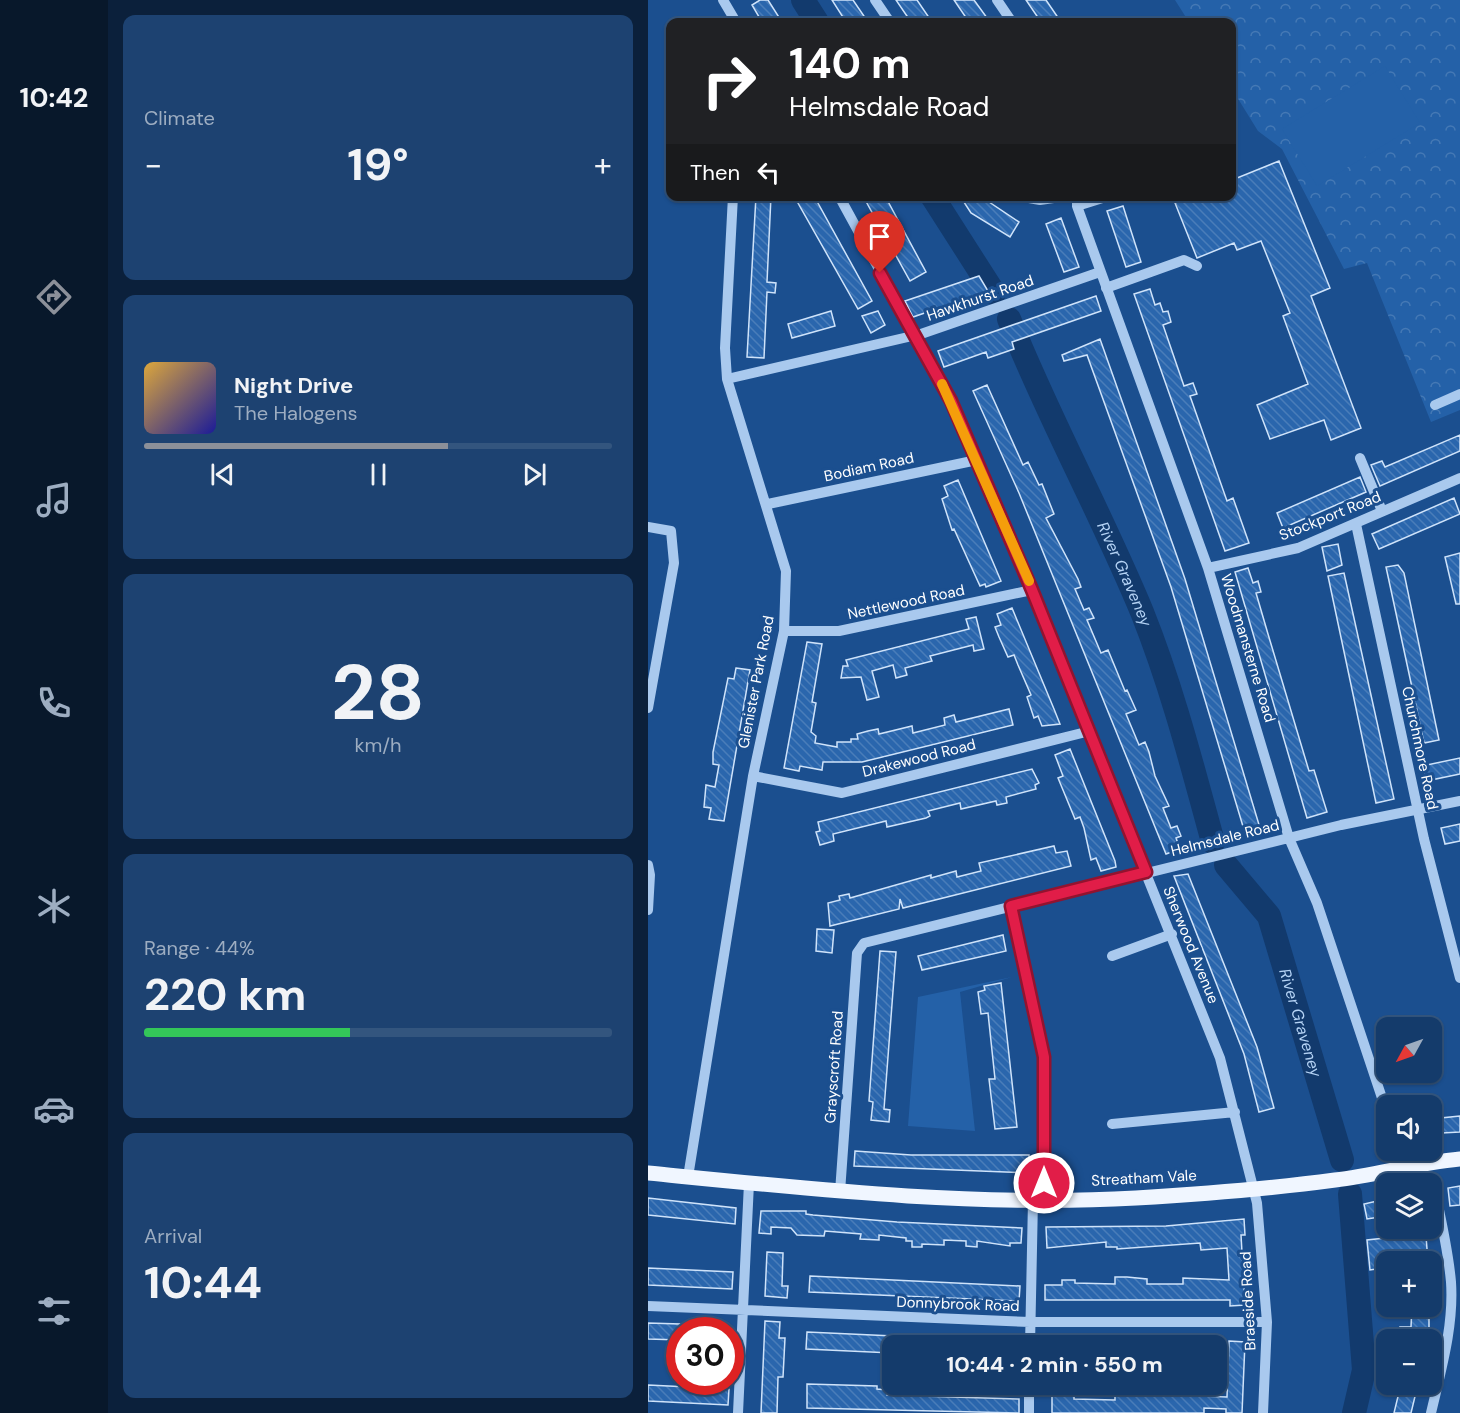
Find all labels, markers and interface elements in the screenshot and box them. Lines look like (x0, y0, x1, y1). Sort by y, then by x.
text: 140 m (789, 36, 911, 91)
icon: right (690, 42, 768, 120)
text: 10:42 (20, 80, 88, 115)
text: Helmsdale Road (789, 89, 989, 124)
text: Climate (144, 105, 215, 131)
text: 19° (347, 135, 409, 194)
text: − (144, 143, 162, 186)
text: + (594, 143, 612, 186)
icon: left (752, 156, 785, 189)
text: Then (690, 158, 740, 187)
pin (854, 211, 905, 273)
icon: arrive (863, 220, 896, 253)
street label: Hawkhurst Road (924, 270, 1036, 326)
icon: directions (33, 276, 75, 318)
text: Night Drive (234, 371, 353, 400)
text: The Halogens (234, 400, 357, 426)
street label: Bodiam Road (822, 448, 916, 486)
icon: previous (206, 458, 239, 491)
icon: pause (362, 458, 395, 491)
icon: next (518, 458, 551, 491)
icon: music (33, 479, 75, 521)
street label: Stockport Road (1276, 486, 1384, 546)
water label: River Graveney (1093, 518, 1157, 630)
street label: Woodmansterne Road (1216, 571, 1280, 725)
street label: Nettlewood Road (846, 580, 966, 624)
street label: Glenister Park Road (733, 614, 779, 750)
text: 28 (331, 642, 425, 743)
icon: phone (33, 682, 75, 724)
street label: Churchmore Road (1397, 685, 1443, 811)
text: km/h (354, 732, 402, 758)
street label: Drakewood Road (860, 734, 978, 782)
street label: Helmsdale Road (1169, 815, 1281, 861)
street label: Sherwood Avenue (1158, 883, 1224, 1007)
icon: climate (33, 885, 75, 927)
text: Range · 44% (144, 935, 255, 961)
text: 220 km (144, 965, 306, 1024)
water label: River Graveney (1275, 966, 1327, 1080)
street label: Grayscroft Road (820, 1010, 848, 1124)
north arrow (1376, 1017, 1442, 1083)
map controls (1376, 1017, 1442, 1395)
icon: car (33, 1088, 75, 1130)
button: sound (1376, 1095, 1442, 1161)
position arrow (1012, 1151, 1076, 1215)
street label: Streatham Vale (1091, 1165, 1197, 1191)
button: layers (1376, 1173, 1442, 1239)
text: Arrival (144, 1223, 202, 1249)
street label: Braeside Road (1235, 1251, 1261, 1351)
button: + (1376, 1251, 1442, 1317)
text: 10:44 (144, 1253, 262, 1312)
icon: filters (33, 1290, 75, 1332)
street label: Donnybrook Road (896, 1292, 1020, 1316)
speed limit sign: 30 (666, 1317, 744, 1395)
button: − (1376, 1329, 1442, 1395)
text: 10:44 · 2 min · 550 m (946, 1350, 1163, 1379)

